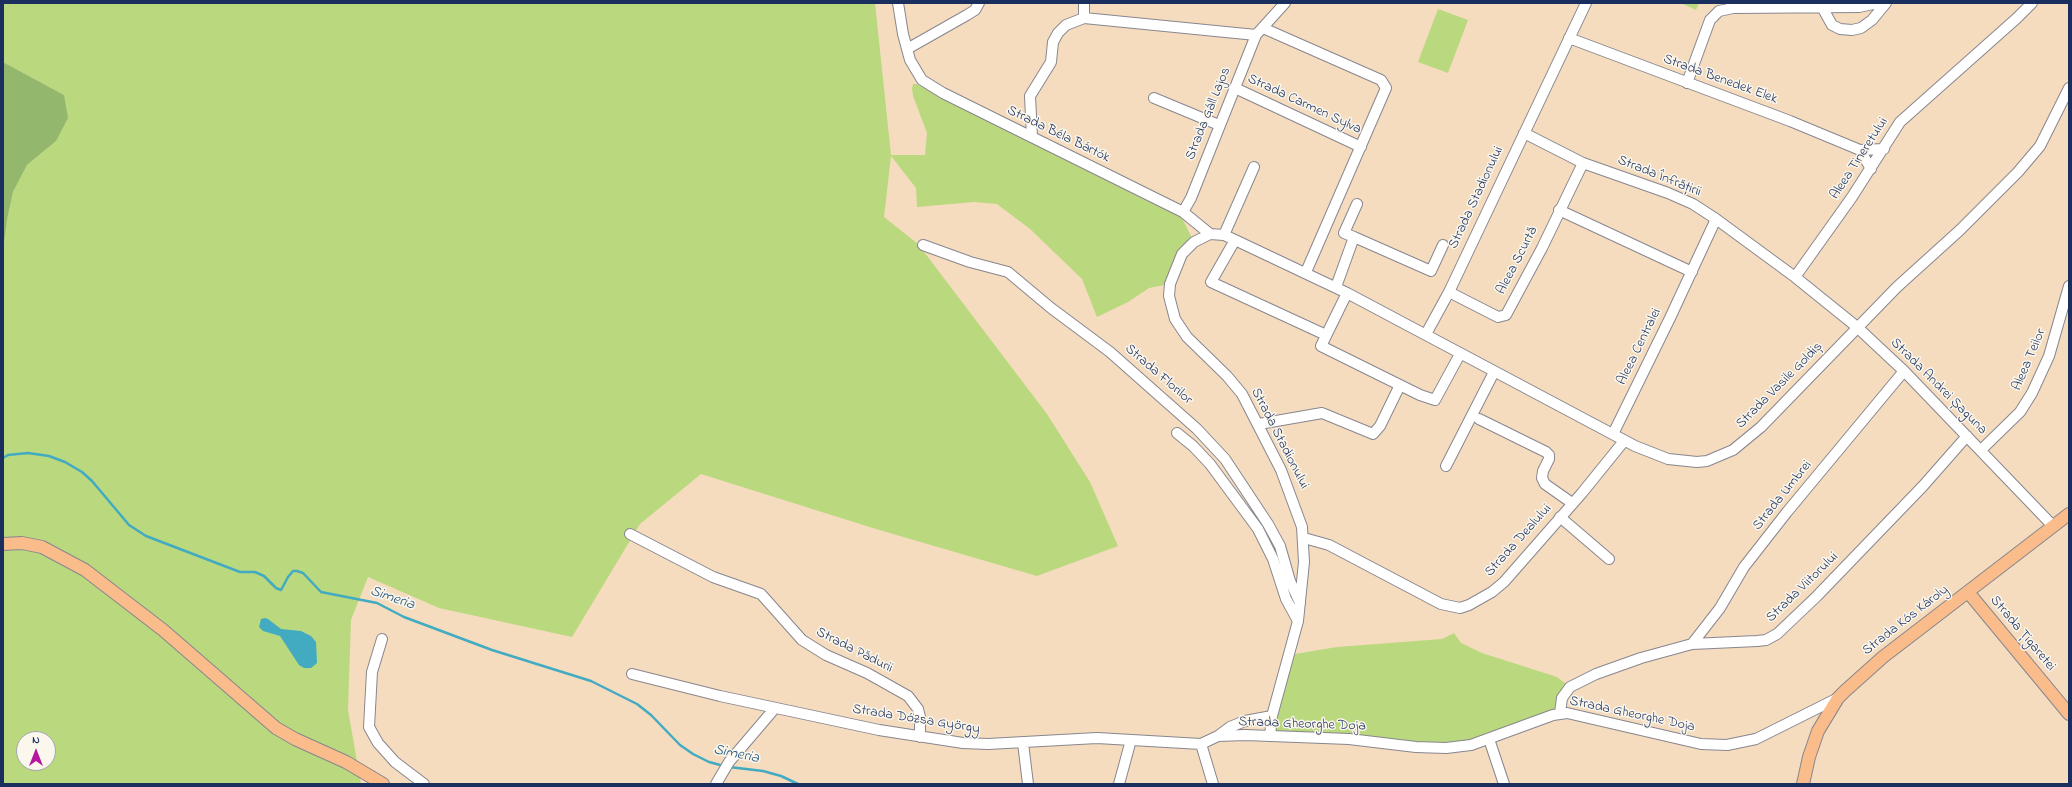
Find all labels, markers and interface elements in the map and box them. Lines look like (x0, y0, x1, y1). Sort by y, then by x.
street label: Strada Benedek Elek (1661, 52, 1779, 108)
street label: Strada Gáll Lajos (1183, 65, 1235, 163)
street label: Strada Carmen Sylva (1244, 71, 1364, 139)
street label: Strada Béla Bártók (1004, 103, 1112, 167)
street label: Aleea Tineretului (1827, 115, 1893, 203)
street label: Strada Stadionului (1446, 144, 1508, 252)
street label: Strada Înfrățirii (1615, 153, 1703, 201)
street label: Aleea Scurtă (1494, 224, 1542, 298)
street label: Aleea Centralei (1614, 306, 1666, 388)
street label: Aleea Teilor (2009, 327, 2051, 393)
street label: Strada Andrei Șaguna (1886, 335, 1990, 439)
street label: Strada Vasile Goldiș (1733, 339, 1827, 433)
street label: Strada Florilor (1121, 341, 1195, 409)
street label: Strada Stadionului (1246, 386, 1312, 492)
street label: Strada Umbrei (1750, 458, 1816, 534)
street label: Strada Dealului (1482, 501, 1556, 581)
street label: Strada Viitorului (1763, 549, 1843, 627)
street label: Strada Kós Károly (1860, 582, 1952, 660)
water label: Simeria (367, 583, 417, 615)
street label: Strada Țigaretei (1986, 593, 2058, 675)
street label: Strada Pădurii (813, 624, 895, 678)
street label: Strada Gheorghe Doja (1568, 694, 1696, 736)
street label: Strada Dózsa György (851, 702, 981, 738)
street label: Strada Gheorghe Doja (1238, 714, 1366, 736)
north arrow (16, 731, 56, 771)
text: N (32, 732, 40, 748)
water label: Simeria (712, 741, 760, 769)

